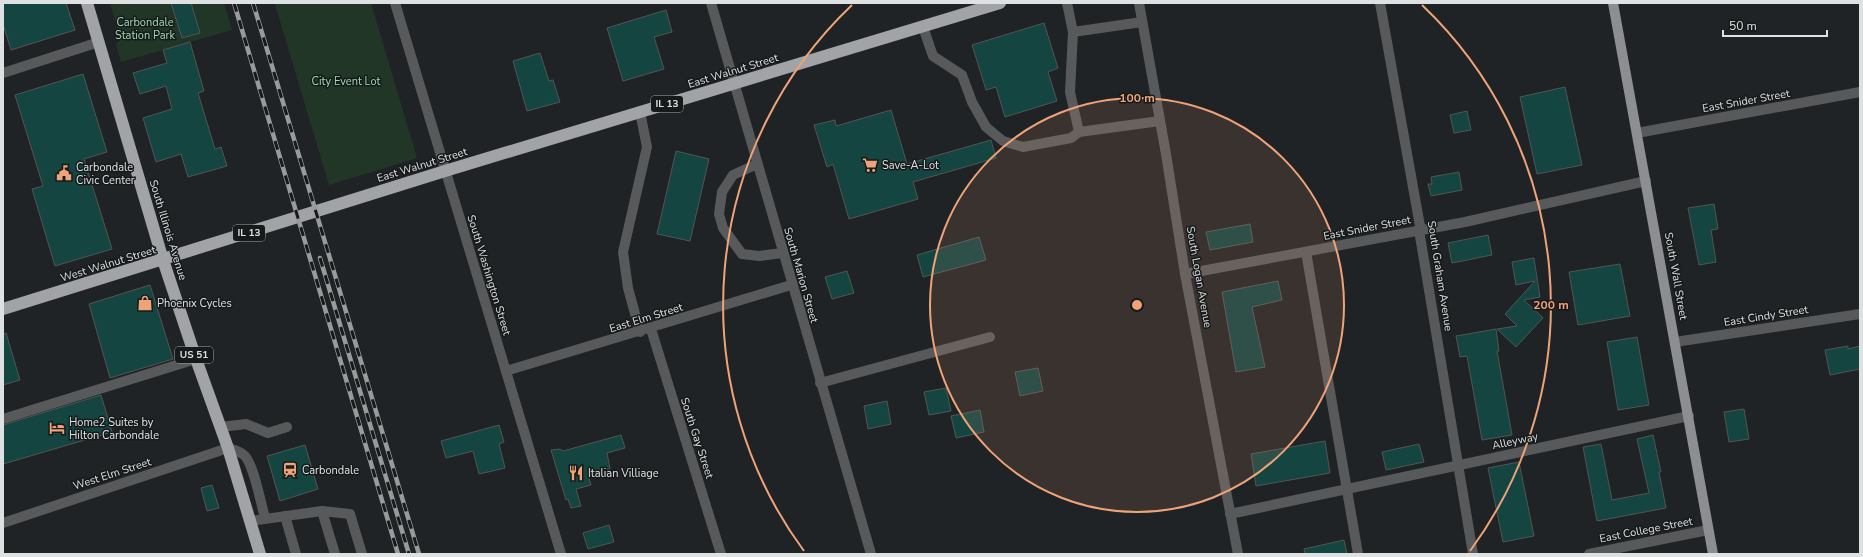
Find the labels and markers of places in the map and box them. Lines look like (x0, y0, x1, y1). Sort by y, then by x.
supermarket icon: Save-A-Lot (861, 156, 879, 174)
place label: Save-A-Lot (882, 158, 939, 173)
place label: Carbondale Civic Center (76, 160, 135, 188)
public building icon: Carbondale Civic Center (55, 164, 73, 182)
shop icon: Phoenix Cycles (136, 294, 154, 312)
place label: Phoenix Cycles (157, 296, 232, 311)
centre of rings (1130, 298, 1144, 312)
place label: Home2 Suites by Hilton Carbondale (69, 415, 159, 443)
hotel icon: Home2 Suites by Hilton Carbondale (48, 419, 66, 437)
station icon: Carbondale (281, 461, 299, 479)
place label: Carbondale (302, 463, 359, 478)
restaurant icon: Italian Villiage (567, 464, 585, 482)
place label: Italian Villiage (588, 466, 659, 481)

